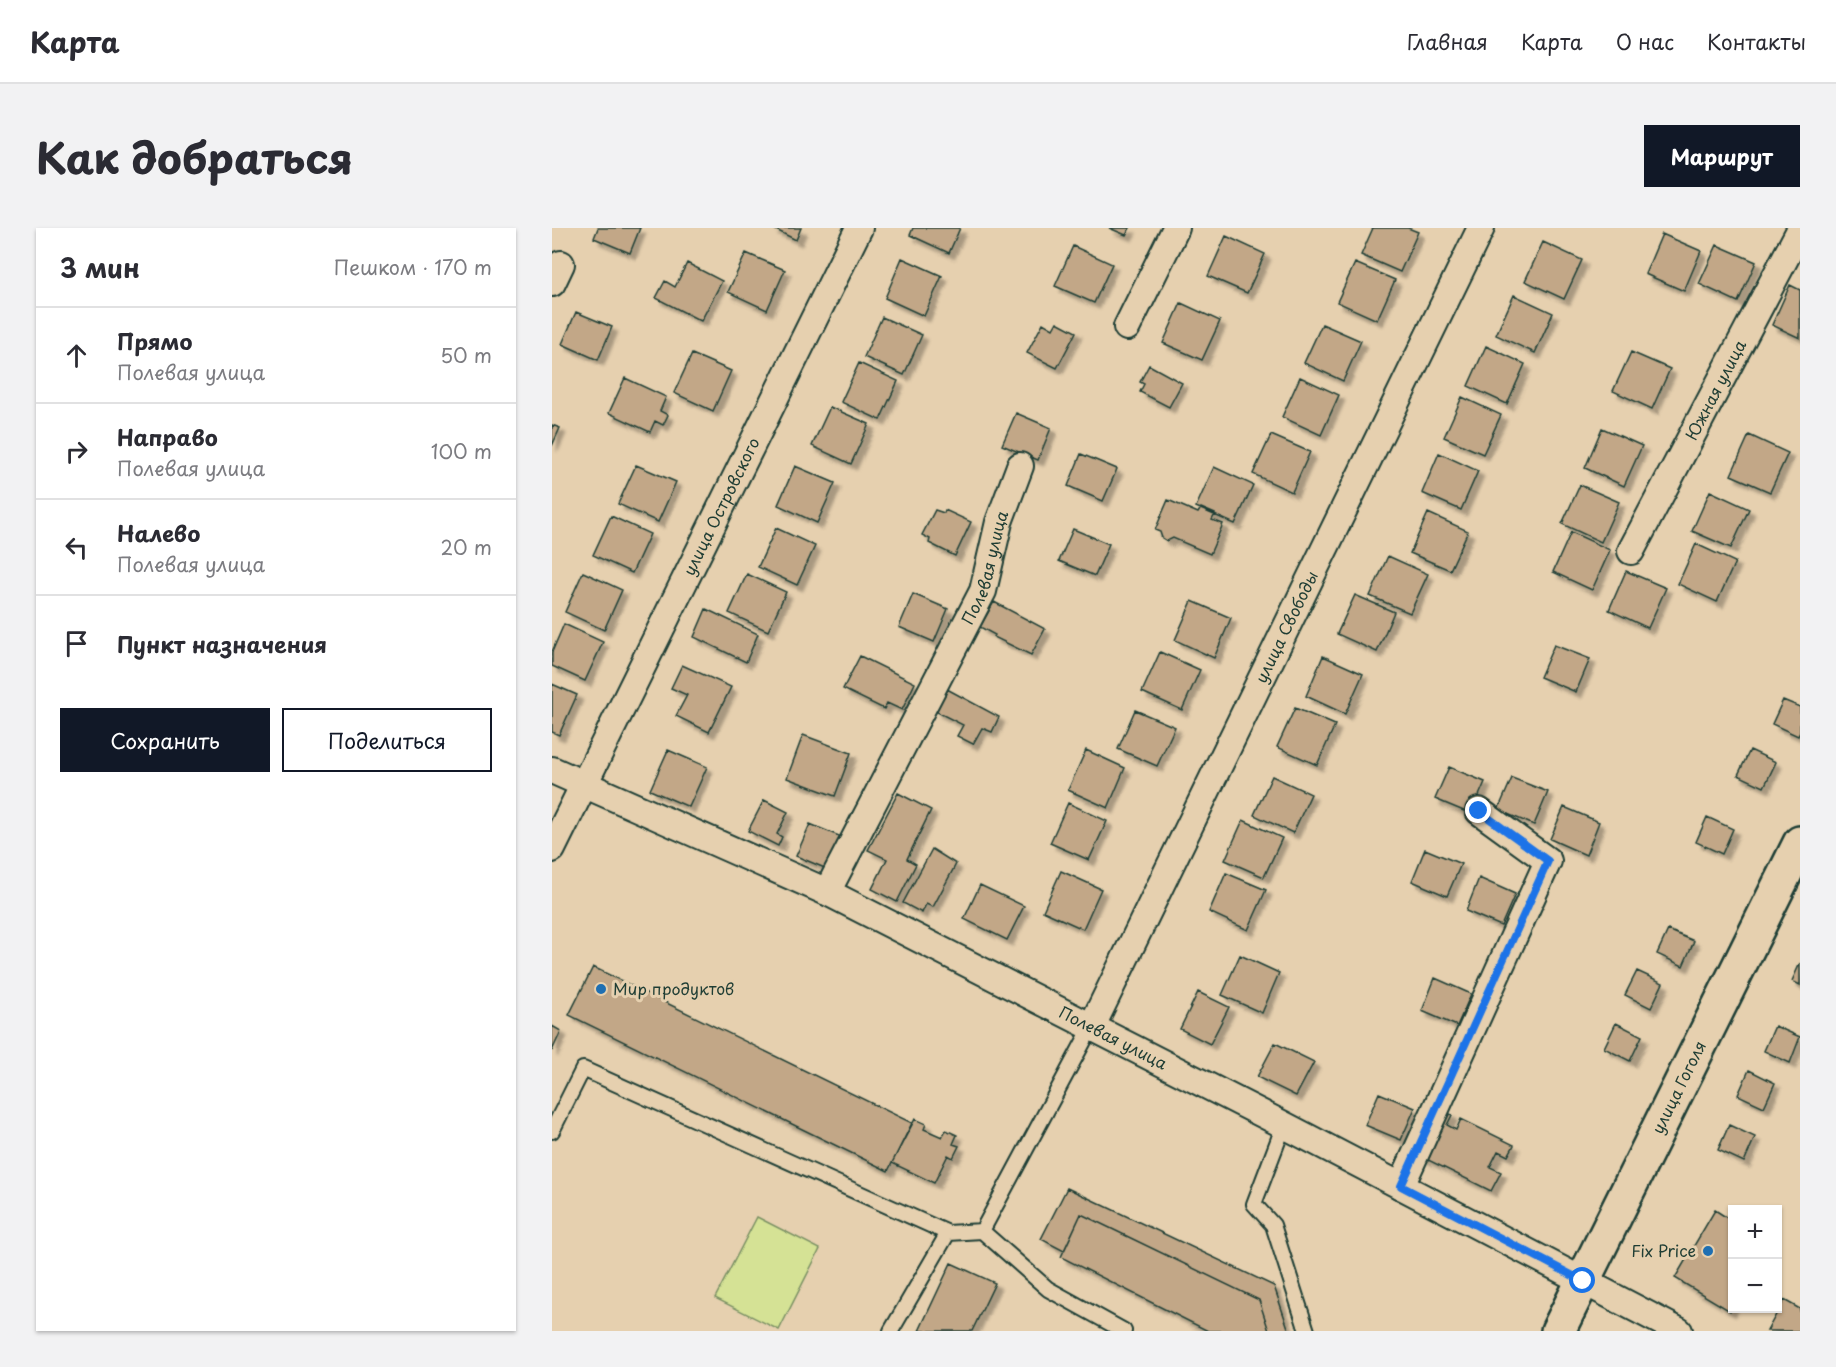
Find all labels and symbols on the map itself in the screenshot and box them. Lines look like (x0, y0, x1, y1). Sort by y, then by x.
street label: Южная улица (1679, 335, 1751, 444)
street label: улица Островского (676, 433, 765, 579)
street label: Полевая улица (955, 507, 1013, 628)
street label: улица Свободы (1248, 566, 1323, 687)
route end (1465, 797, 1491, 823)
place label: Мир продуктов (613, 976, 734, 1000)
marker: Мир продуктов (594, 982, 608, 996)
street label: Полевая улица (1055, 999, 1172, 1075)
street label: улица Гоголя (1645, 1036, 1711, 1137)
place label: Fix Price (1631, 1238, 1696, 1262)
marker: Fix Price (1701, 1244, 1715, 1258)
route start (1569, 1267, 1595, 1293)

